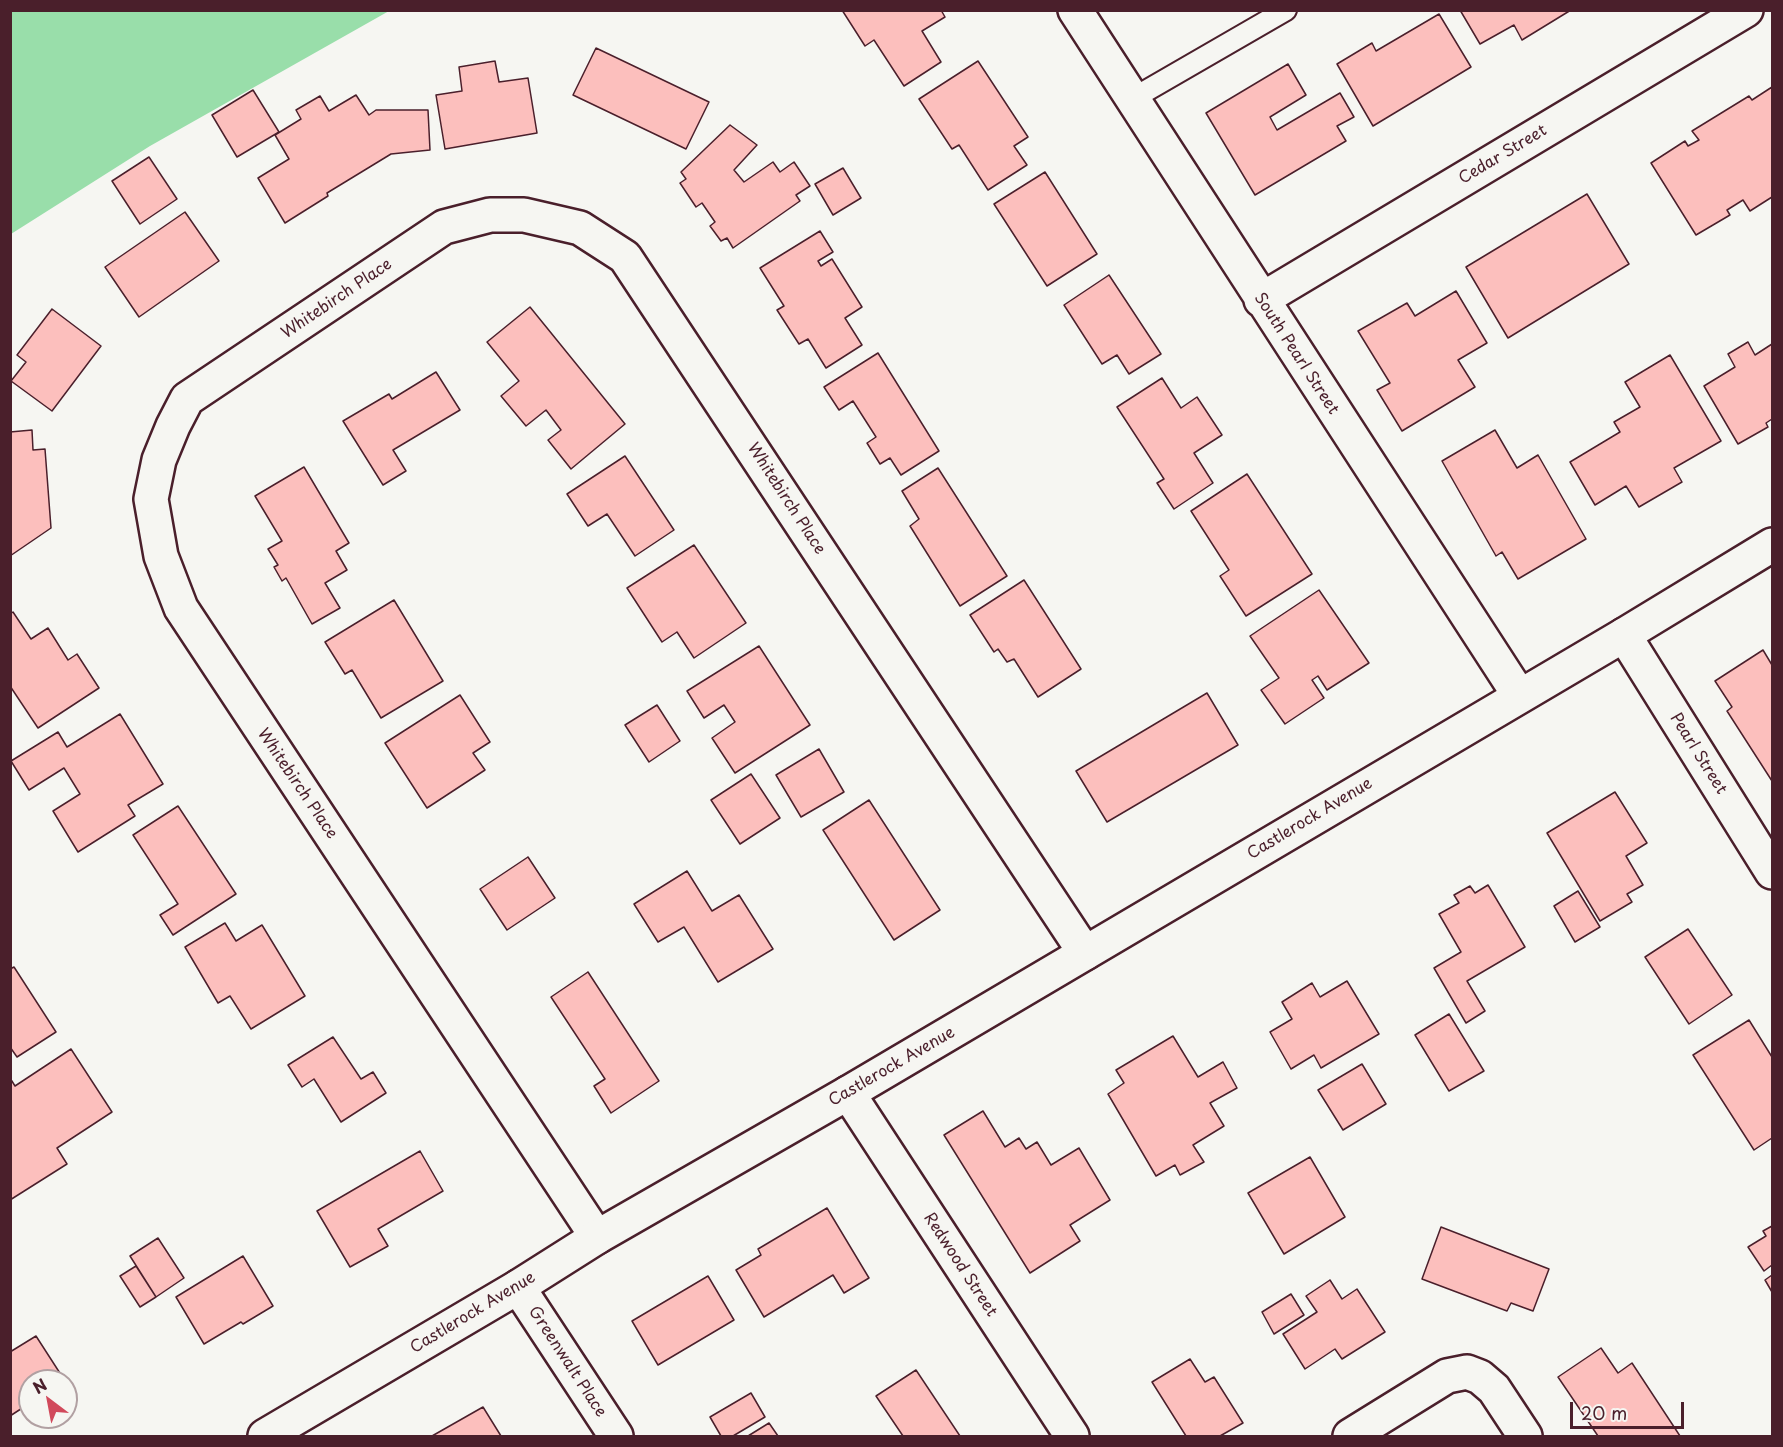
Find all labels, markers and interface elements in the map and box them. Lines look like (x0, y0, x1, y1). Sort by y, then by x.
street label: Cedar Street (1456, 121, 1550, 189)
street label: Whitebirch Place (278, 255, 396, 343)
street label: South Pearl Street (1250, 290, 1342, 418)
street label: Whitebirch Place (743, 440, 829, 558)
street label: Pearl Street (1666, 710, 1730, 798)
street label: Whitebirch Place (253, 725, 341, 843)
street label: Castlerock Avenue (1244, 774, 1376, 864)
street label: Castlerock Avenue (826, 1023, 958, 1111)
street label: Redwood Street (919, 1209, 1001, 1321)
street label: Castlerock Avenue (407, 1268, 539, 1358)
street label: Greenwalt Place (524, 1303, 610, 1421)
north arrow (18, 1369, 78, 1429)
text: N (28, 1372, 51, 1399)
scale bar (1573, 1390, 1687, 1428)
text: 20 m (1581, 1399, 1627, 1426)

